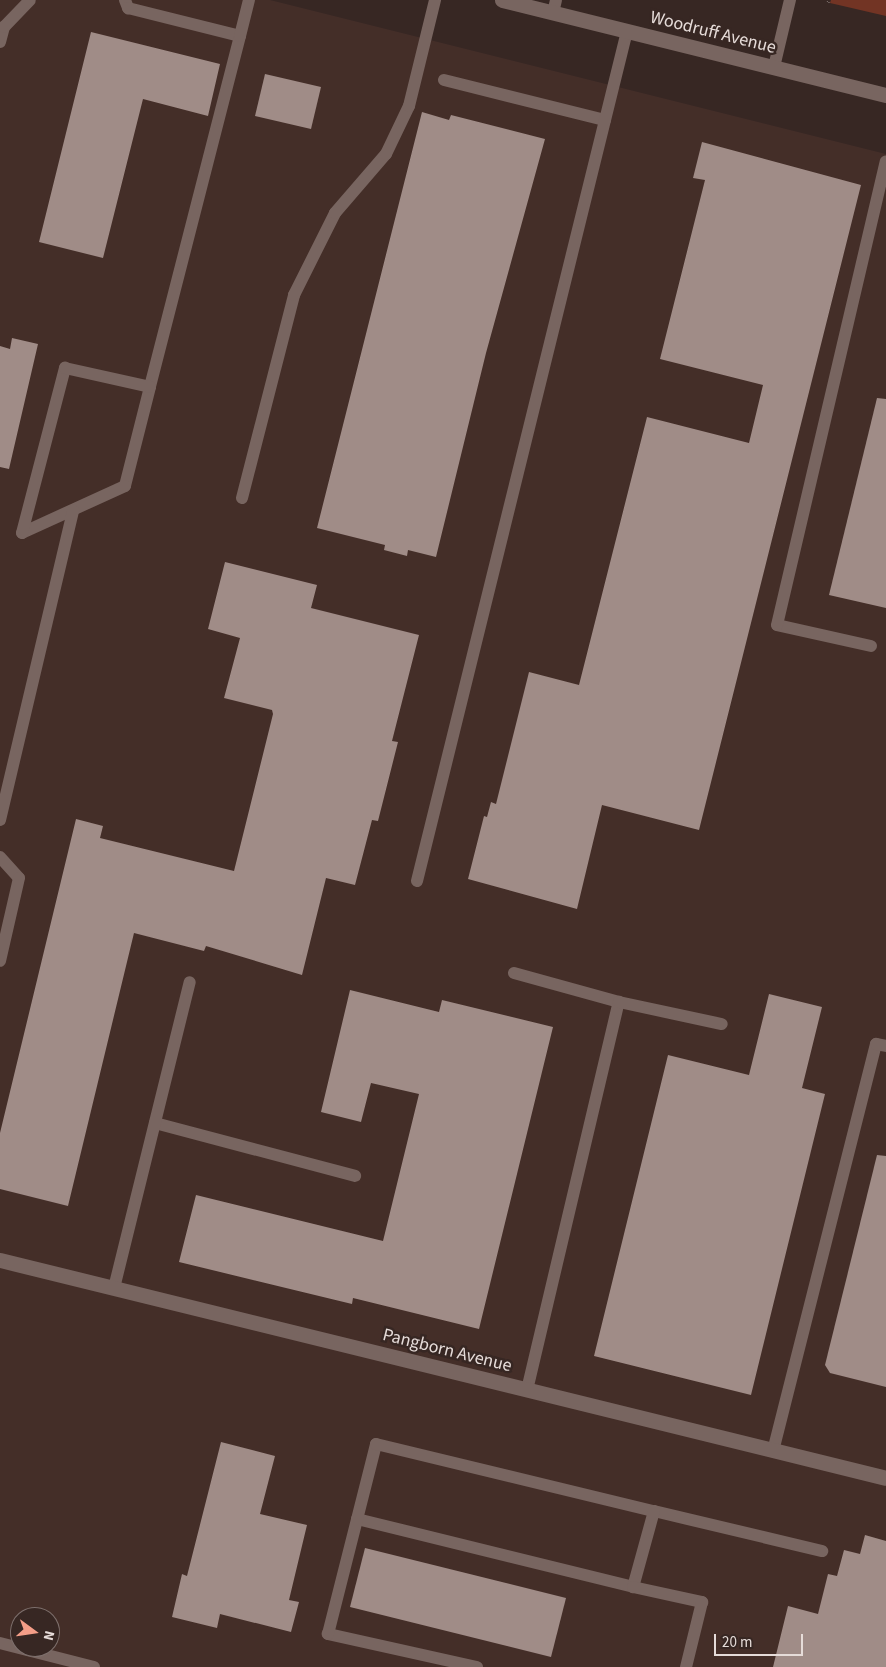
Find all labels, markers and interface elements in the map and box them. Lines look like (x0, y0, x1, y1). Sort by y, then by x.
street label: Woodruff Avenue (648, 7, 778, 59)
street label: Pangborn Avenue (380, 1325, 514, 1377)
north arrow (10, 1607, 60, 1657)
scale bar (716, 1624, 805, 1656)
text: N (38, 1628, 59, 1642)
text: 20 m (722, 1632, 752, 1653)

